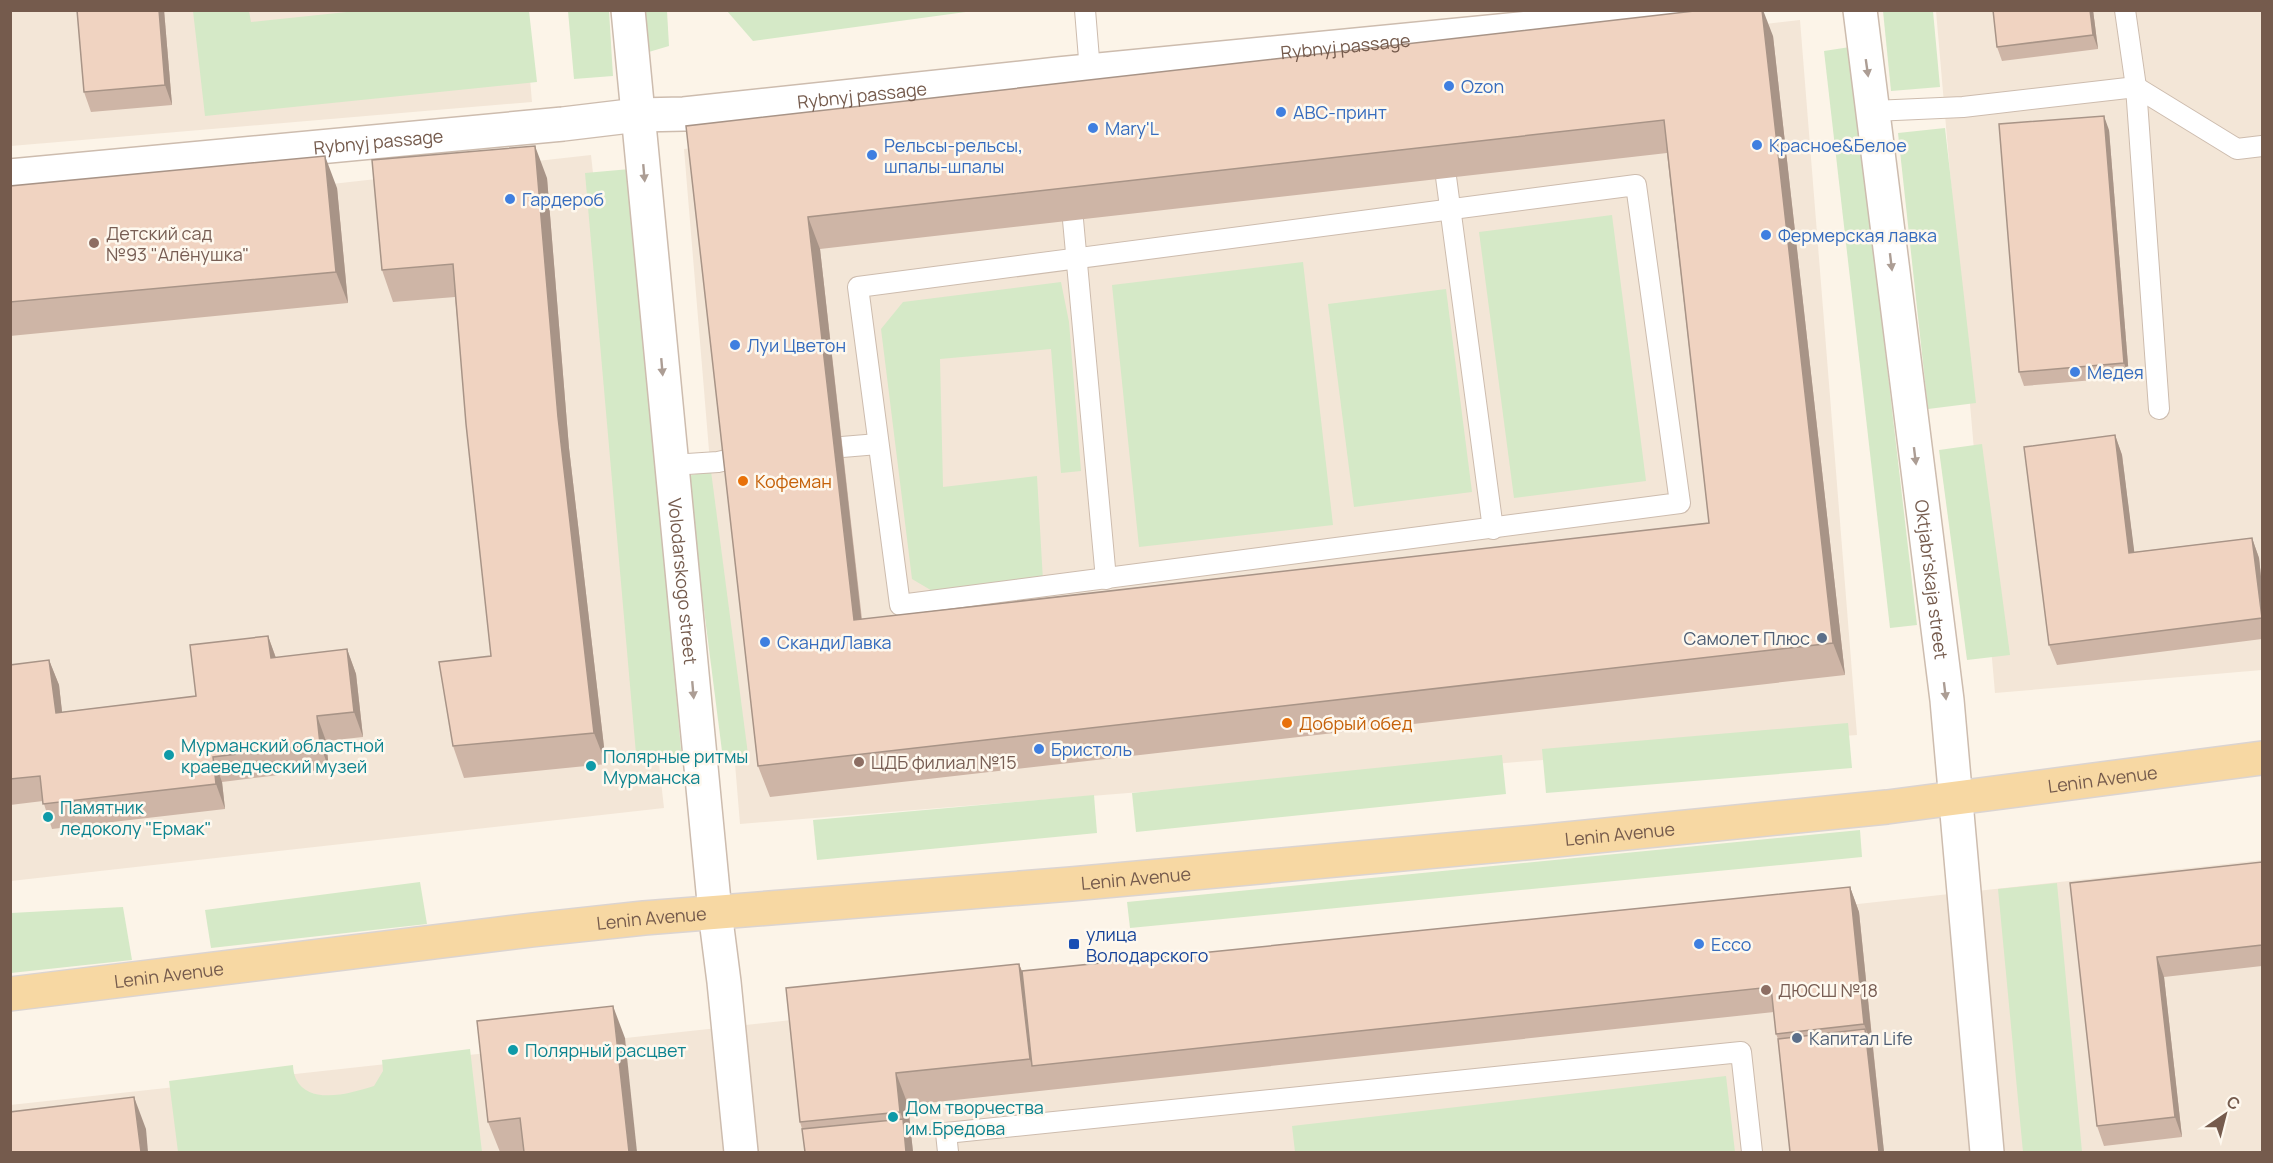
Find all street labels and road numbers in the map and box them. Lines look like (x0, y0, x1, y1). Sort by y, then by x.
street label: Rybnyj passage (1280, 28, 1411, 64)
street label: Rybnyj passage (796, 76, 928, 114)
street label: Rybnyj passage (312, 123, 444, 159)
street label: Volodarskogo street (663, 497, 703, 666)
street label: Oktjabr'skaja street (1910, 498, 1954, 661)
street label: Lenin Avenue (2046, 760, 2159, 798)
street label: Lenin Avenue (1564, 816, 1676, 851)
street label: Lenin Avenue (1080, 861, 1192, 895)
street label: Lenin Avenue (595, 901, 707, 935)
street label: Lenin Avenue (113, 956, 225, 993)

